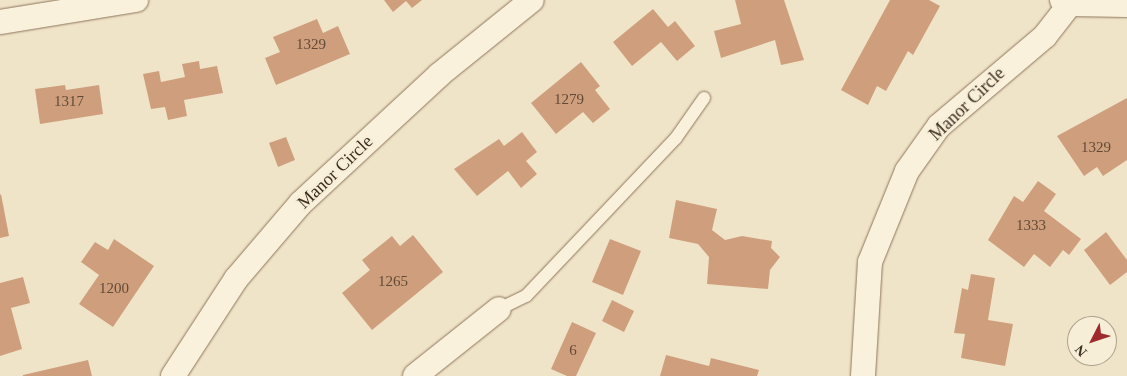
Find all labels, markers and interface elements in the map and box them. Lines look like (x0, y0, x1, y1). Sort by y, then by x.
house number: 1329 (296, 36, 326, 54)
street label: Manor Circle (925, 63, 1009, 145)
house number: 1279 (554, 91, 584, 109)
house number: 1317 (54, 93, 84, 111)
street label: Manor Circle (293, 131, 377, 213)
house number: 1329 (1081, 139, 1111, 157)
house number: 1333 (1016, 217, 1046, 235)
house number: 1265 (378, 273, 408, 291)
house number: 1200 (99, 280, 129, 298)
north arrow (1067, 316, 1117, 366)
house number: 6 (569, 342, 577, 360)
text: N (1072, 342, 1090, 359)

